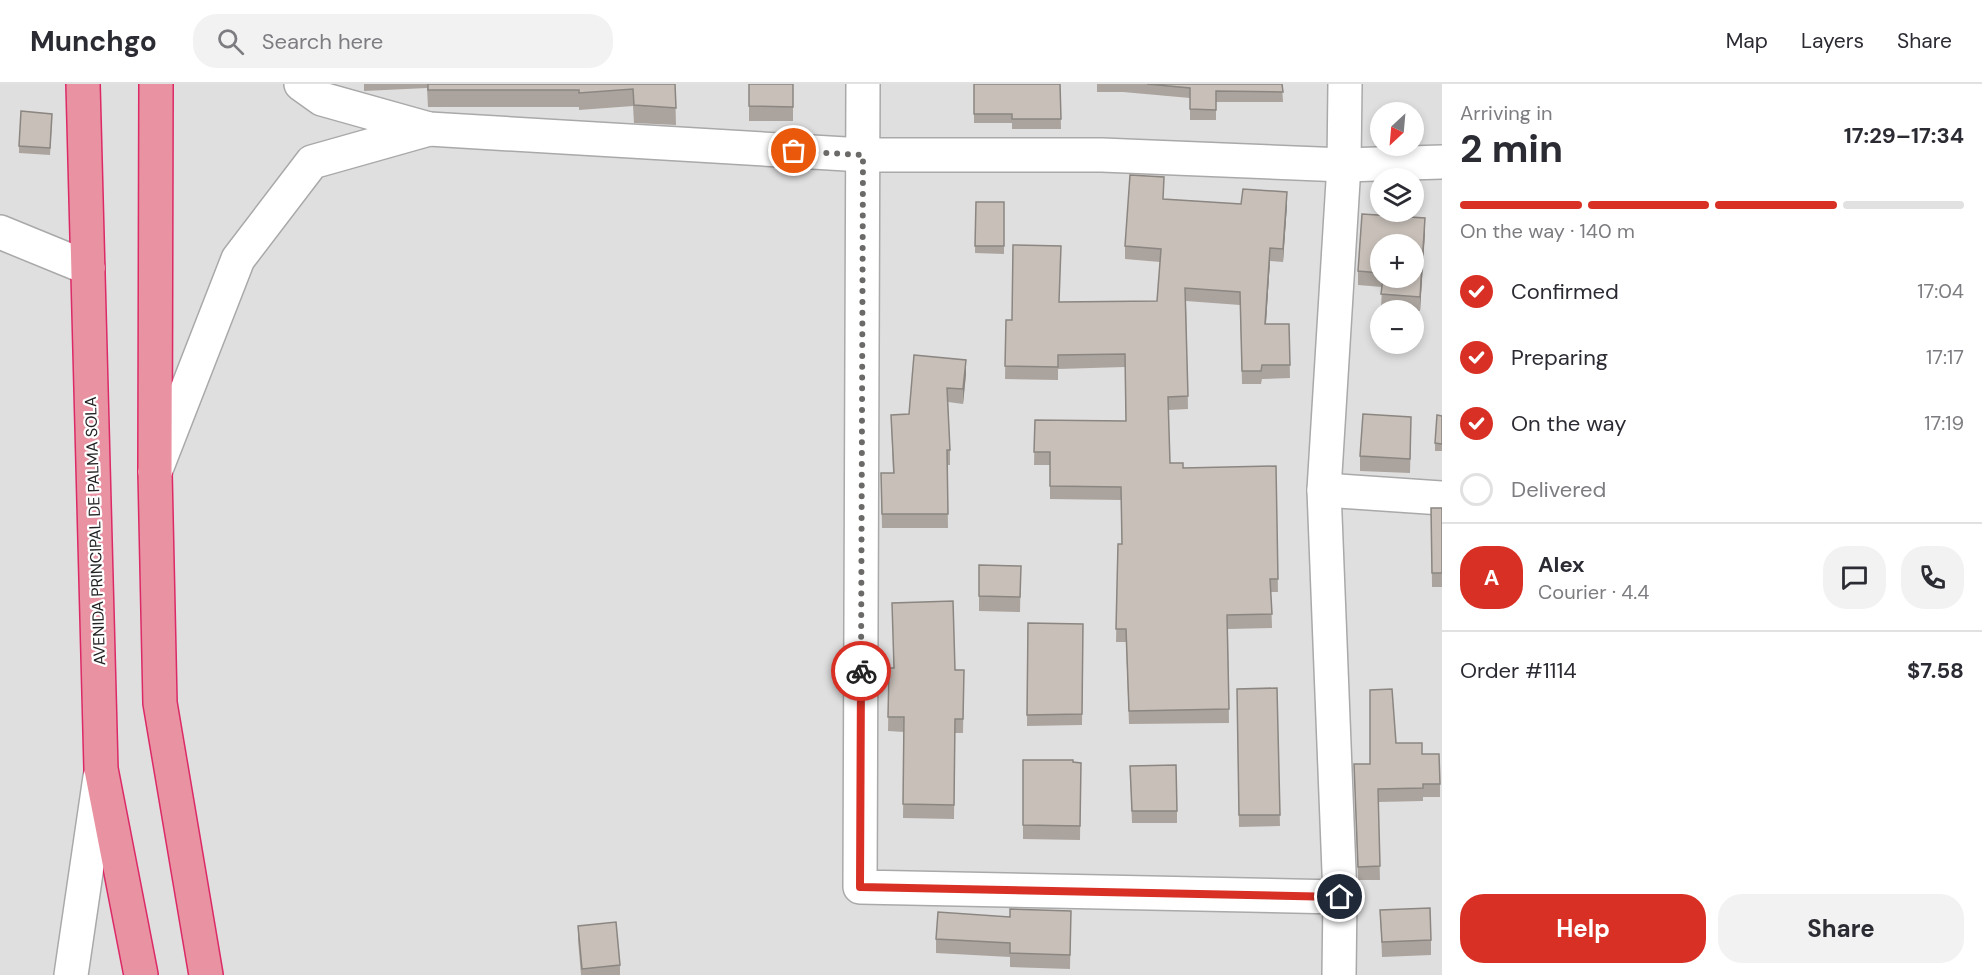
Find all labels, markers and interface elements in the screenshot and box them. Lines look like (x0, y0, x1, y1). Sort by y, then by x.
search box (193, 14, 613, 68)
text: Munchgo (30, 23, 157, 60)
icon: search (214, 25, 247, 58)
text: Search here (262, 27, 383, 56)
text: Map (1726, 27, 1768, 55)
text: Layers (1801, 27, 1864, 55)
text: Share (1897, 27, 1952, 55)
text: Arriving in (1460, 100, 1552, 126)
north arrow (1370, 102, 1424, 156)
map controls (1370, 102, 1424, 354)
text: 17:29–17:34 (1844, 121, 1964, 150)
text: 2 min (1460, 123, 1563, 174)
pin (768, 125, 819, 176)
icon: bag (777, 134, 810, 167)
button: layers (1370, 168, 1424, 222)
text: On the way · 140 m (1460, 218, 1635, 244)
button: + (1370, 234, 1424, 288)
icon: check (1460, 275, 1493, 308)
text: Confirmed (1511, 277, 1619, 306)
text: 17:04 (1917, 278, 1964, 304)
button: − (1370, 300, 1424, 354)
icon: check (1460, 341, 1493, 374)
text: Preparing (1511, 343, 1608, 372)
text: 17:17 (1926, 344, 1964, 370)
street label: AVENIDA PRINCIPAL DE PALMA SOLA (80, 396, 110, 666)
icon: check (1460, 407, 1493, 440)
text: On the way (1511, 409, 1626, 438)
text: 17:19 (1924, 410, 1964, 436)
text: Delivered (1511, 475, 1606, 504)
button: chat (1823, 546, 1886, 609)
button: phone (1901, 546, 1964, 609)
text: Alex (1538, 550, 1585, 579)
text: A (1484, 563, 1499, 592)
text: Courier · 4.4 (1538, 579, 1649, 605)
courier (831, 641, 891, 701)
icon: bike (845, 655, 878, 688)
text: Order #1114 (1460, 656, 1577, 685)
text: $7.58 (1907, 656, 1964, 685)
pin (1314, 871, 1365, 922)
icon: home (1323, 880, 1356, 913)
button: Help (1460, 894, 1706, 963)
button: Share (1718, 894, 1964, 963)

